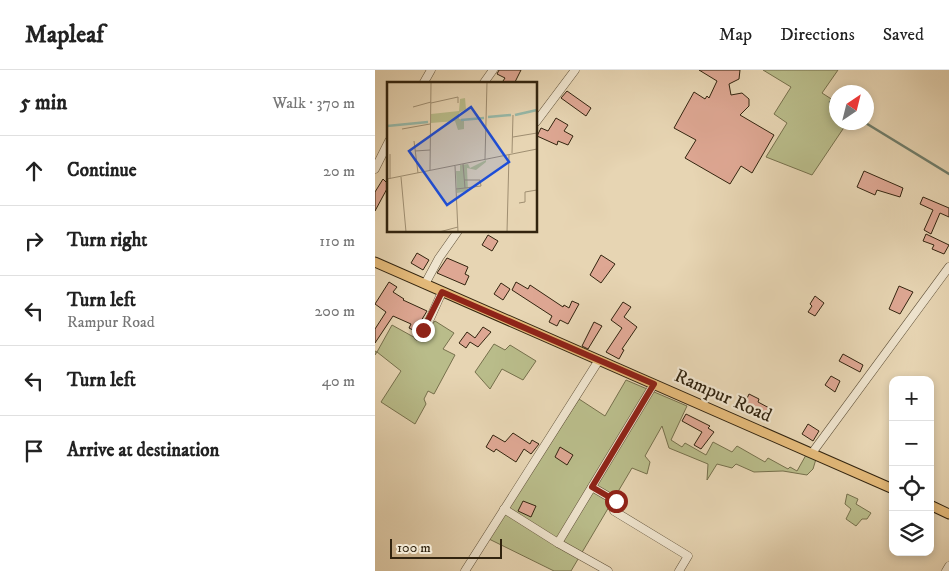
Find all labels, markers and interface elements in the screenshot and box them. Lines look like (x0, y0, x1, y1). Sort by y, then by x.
text: Mapleaf (25, 20, 104, 50)
text: Map (719, 24, 752, 46)
text: Directions (780, 24, 855, 46)
text: Saved (883, 24, 924, 46)
inset map (387, 82, 537, 232)
north arrow (829, 85, 874, 130)
text: 5 min (20, 90, 67, 116)
text: Walk · 370 m (273, 93, 355, 113)
icon: ahead (20, 157, 48, 185)
text: Continue (67, 159, 137, 182)
text: 20 m (323, 161, 355, 181)
icon: right (20, 227, 48, 255)
text: Turn right (67, 229, 147, 252)
text: 110 m (319, 231, 355, 251)
text: Turn left (67, 289, 136, 312)
icon: left (20, 297, 48, 325)
text: 200 m (314, 301, 355, 321)
text: Rampur Road (67, 312, 155, 332)
route end (412, 319, 435, 342)
street label: Rampur Road (671, 364, 776, 428)
icon: left (20, 367, 48, 395)
text: Turn left (67, 369, 136, 392)
text: 40 m (322, 371, 355, 391)
map controls (889, 376, 934, 556)
button: + (889, 376, 934, 421)
button: − (889, 421, 934, 466)
icon: arrive (20, 437, 48, 465)
text: Arrive at destination (67, 439, 219, 462)
button: locate (889, 466, 934, 511)
route start (605, 490, 628, 513)
button: layers (889, 511, 934, 556)
scale bar (390, 536, 503, 559)
text: 100 m (397, 539, 431, 557)

